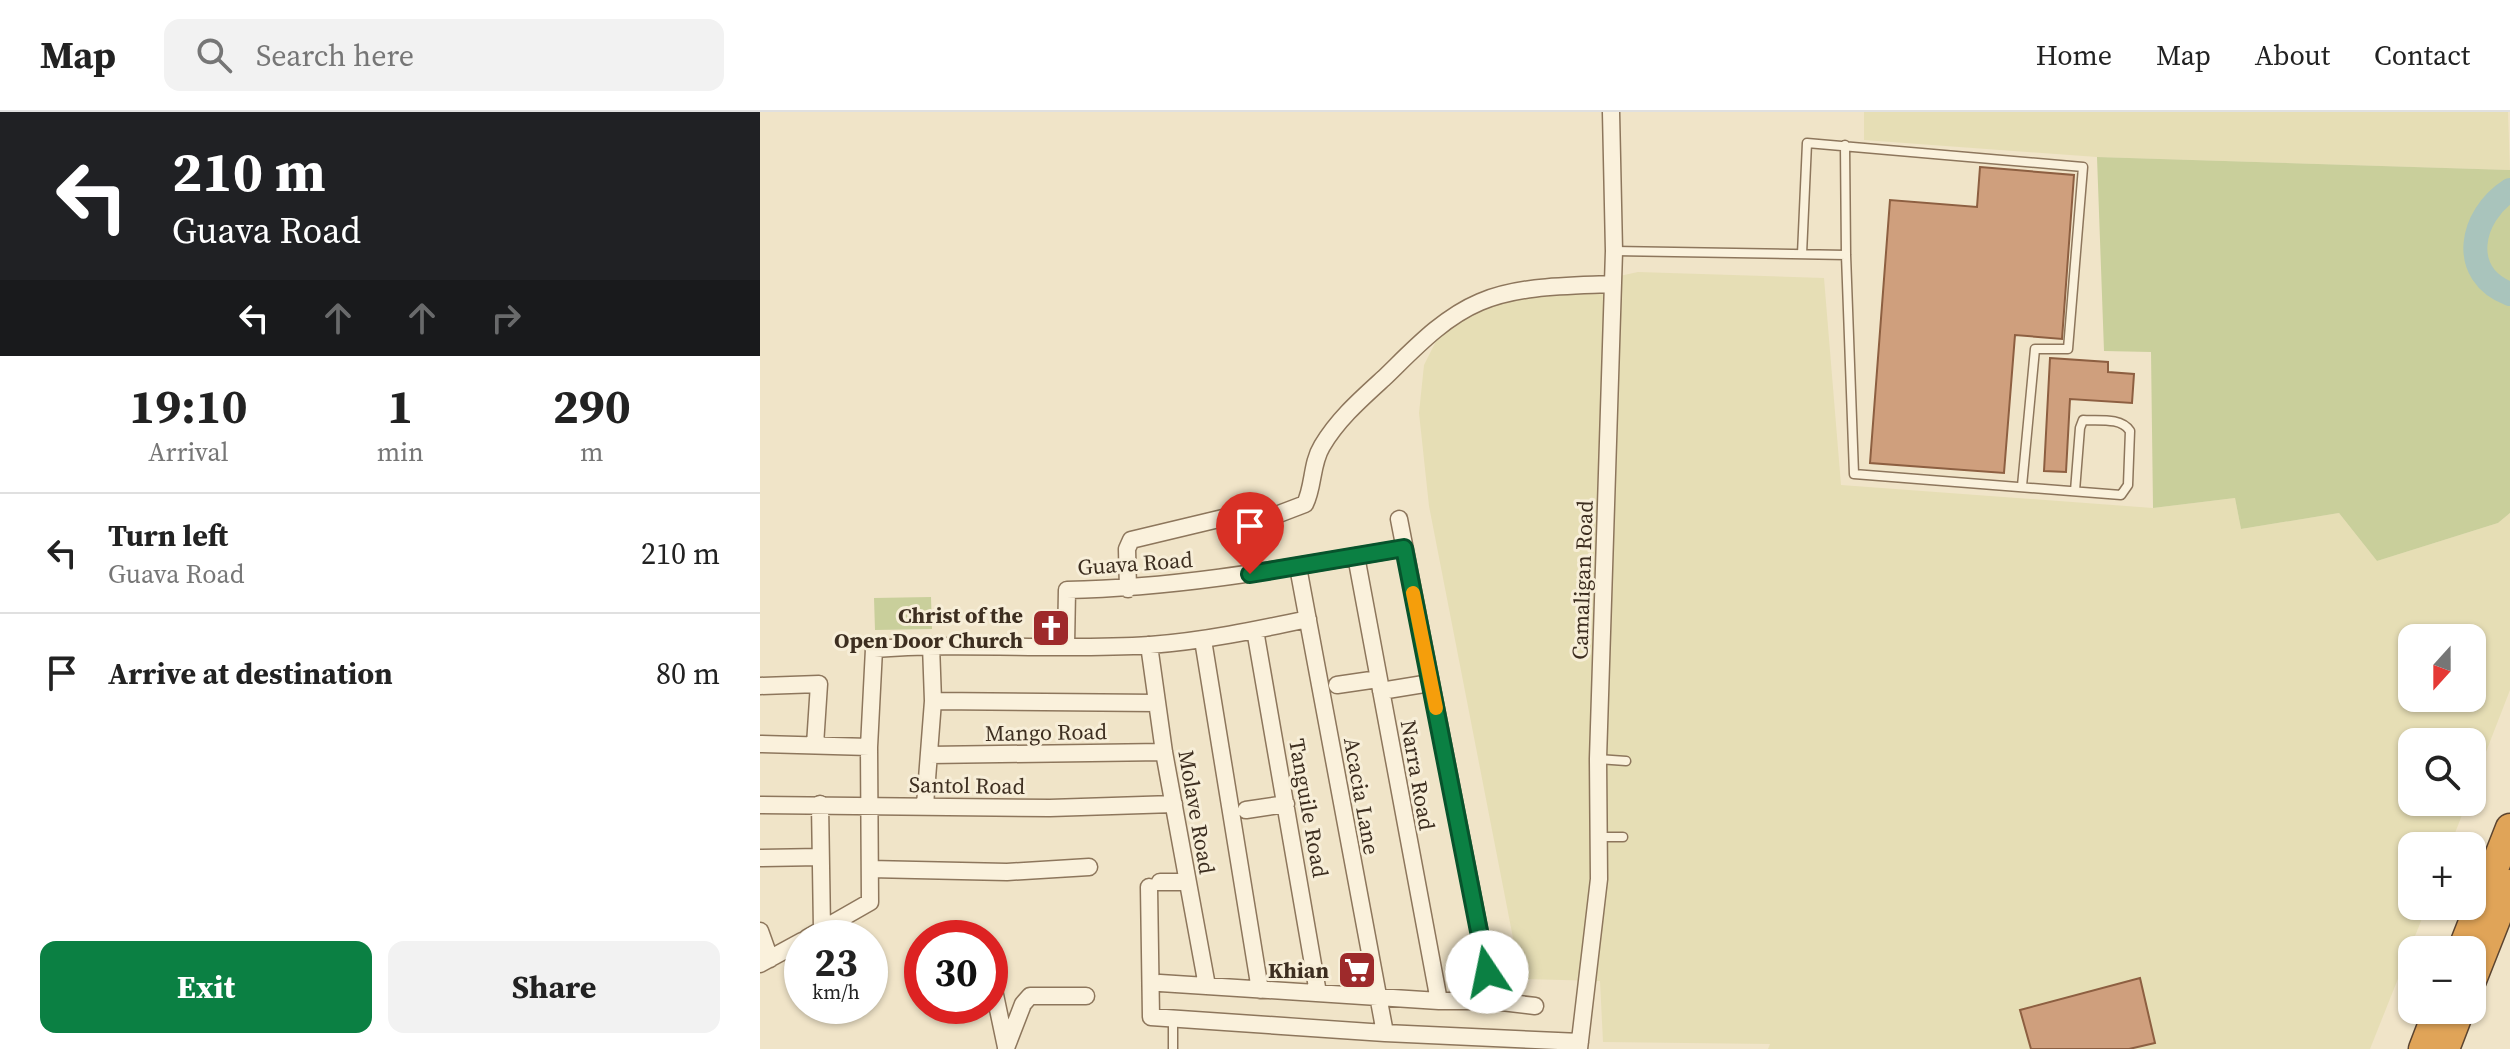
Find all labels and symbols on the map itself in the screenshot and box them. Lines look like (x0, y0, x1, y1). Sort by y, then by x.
pin (1216, 492, 1284, 574)
street label: Camaligan Road (1564, 499, 1600, 660)
street label: Guava Road (1076, 544, 1194, 582)
place label: Christ of the Open Door Church (834, 600, 1023, 655)
church icon: Christ of the Open Door Church (1030, 607, 1072, 649)
north arrow (2398, 624, 2486, 712)
street label: Mango Road (985, 716, 1108, 748)
street label: Narra Road (1394, 717, 1443, 833)
street label: Acacia Lane (1337, 735, 1387, 857)
street label: Tanguile Road (1282, 736, 1336, 880)
street label: Molave Road (1171, 748, 1223, 877)
street label: Santol Road (909, 769, 1026, 801)
speed limit sign: 30 (904, 920, 1008, 1024)
position arrow (1445, 930, 1529, 1014)
supermarket icon: Khian (1336, 949, 1378, 991)
place label: Khian (1268, 955, 1329, 985)

